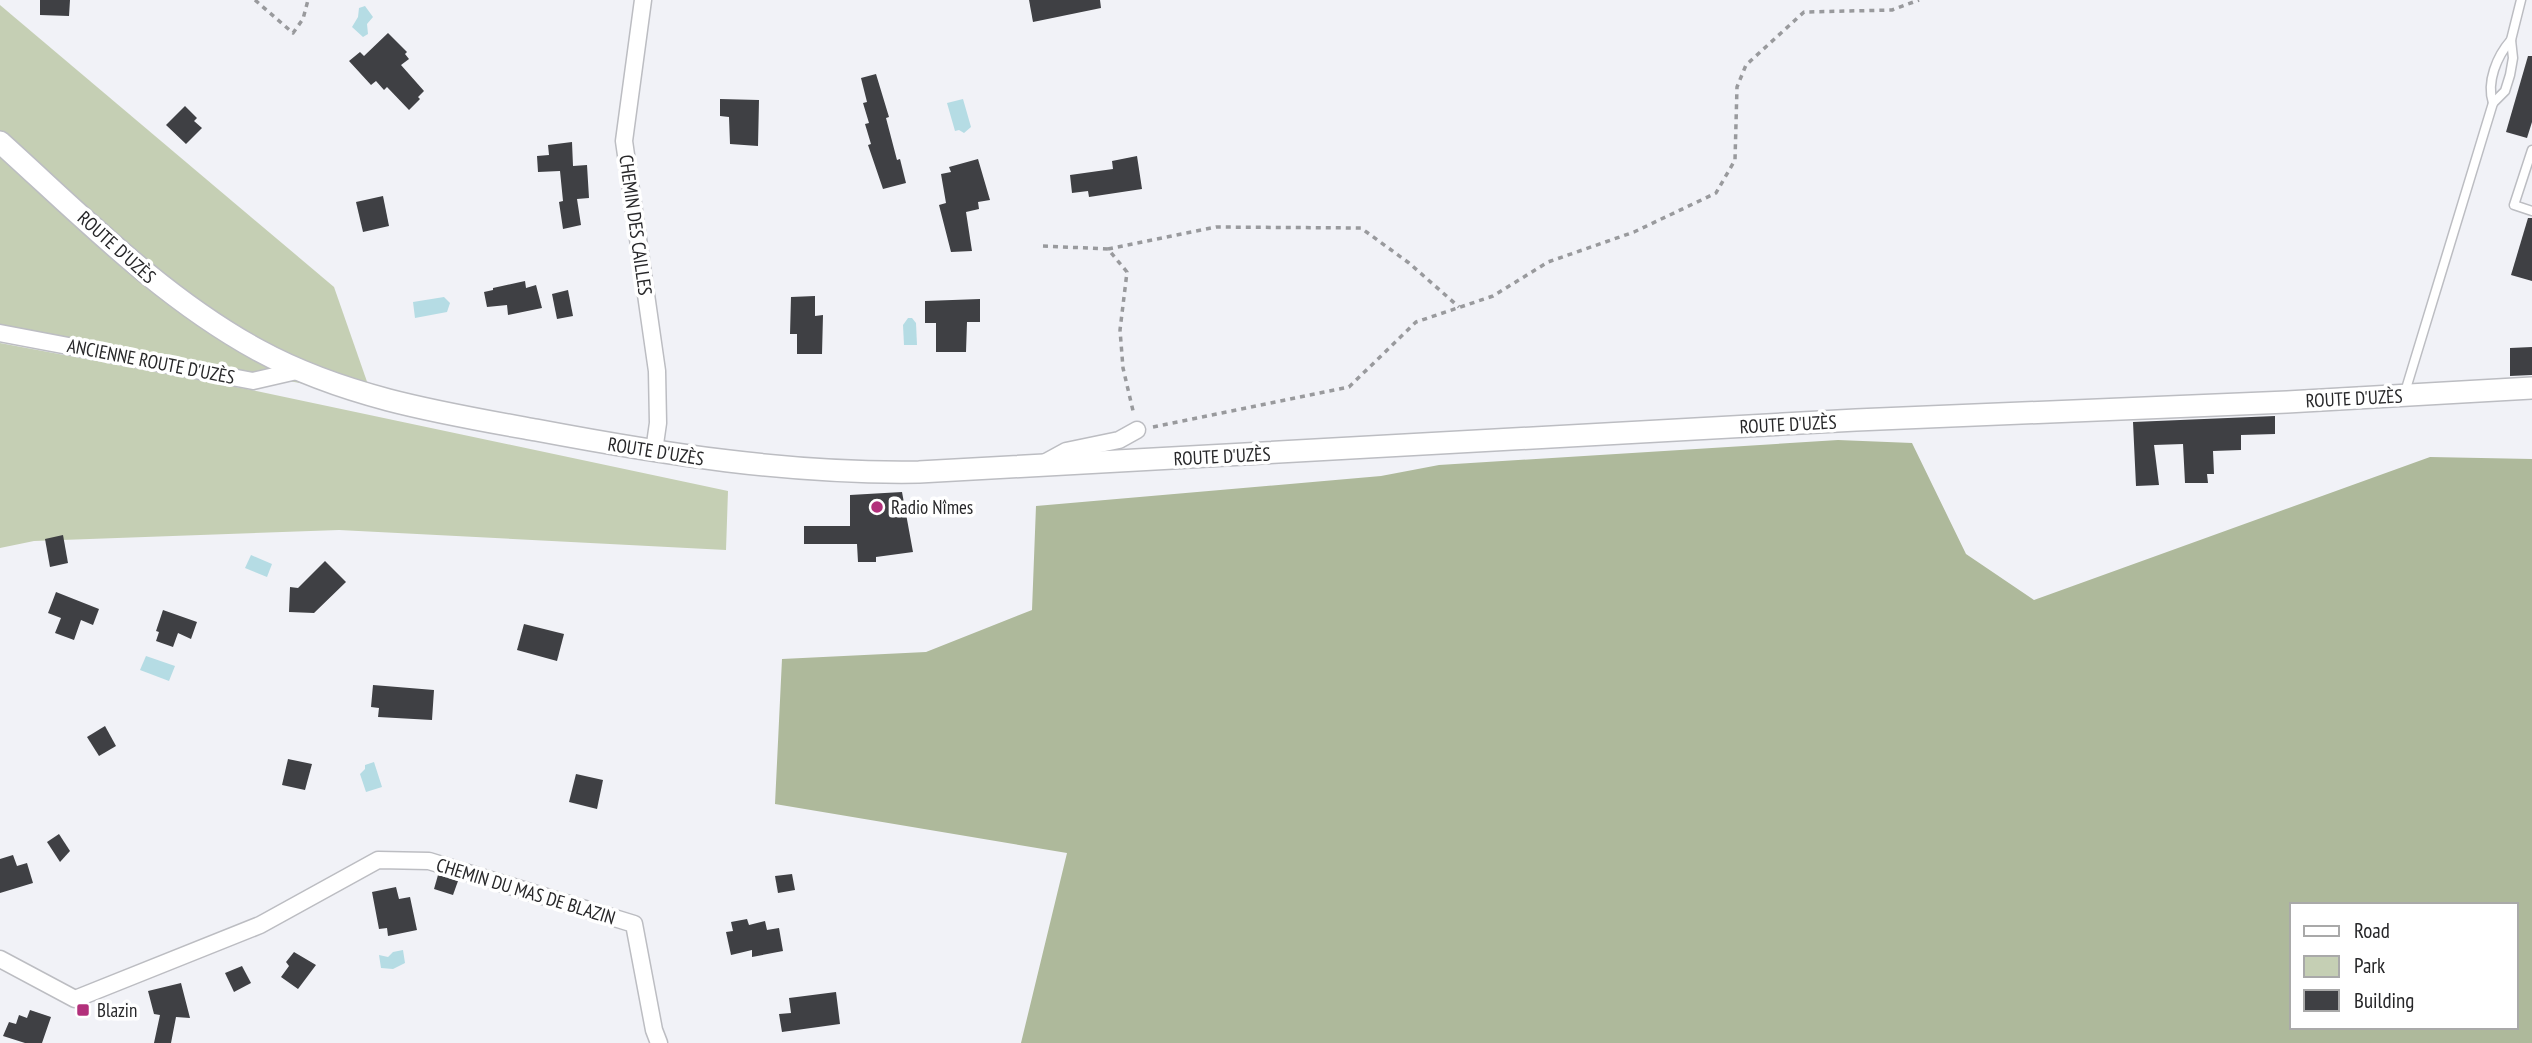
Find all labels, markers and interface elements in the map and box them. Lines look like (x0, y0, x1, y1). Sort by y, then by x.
street label: CHEMIN DES CAILLES (614, 153, 658, 297)
street label: ROUTE D'UZÈS (73, 206, 161, 288)
street label: ANCIENNE ROUTE D'UZÈS (65, 333, 237, 389)
street label: ROUTE D'UZÈS (2305, 383, 2403, 413)
street label: ROUTE D'UZÈS (1739, 409, 1837, 439)
street label: ROUTE D'UZÈS (606, 432, 706, 470)
street label: ROUTE D'UZÈS (1173, 441, 1271, 471)
place label: Radio Nîmes (891, 495, 973, 519)
marker: Radio Nîmes (869, 499, 885, 515)
street label: CHEMIN DU MAS DE BLAZIN (434, 852, 618, 930)
legend (2290, 903, 2518, 1029)
text: Road (2354, 917, 2390, 944)
text: Park (2354, 952, 2385, 979)
text: Building (2354, 987, 2414, 1014)
place label: Blazin (97, 998, 137, 1022)
marker: Blazin (75, 1002, 91, 1018)

